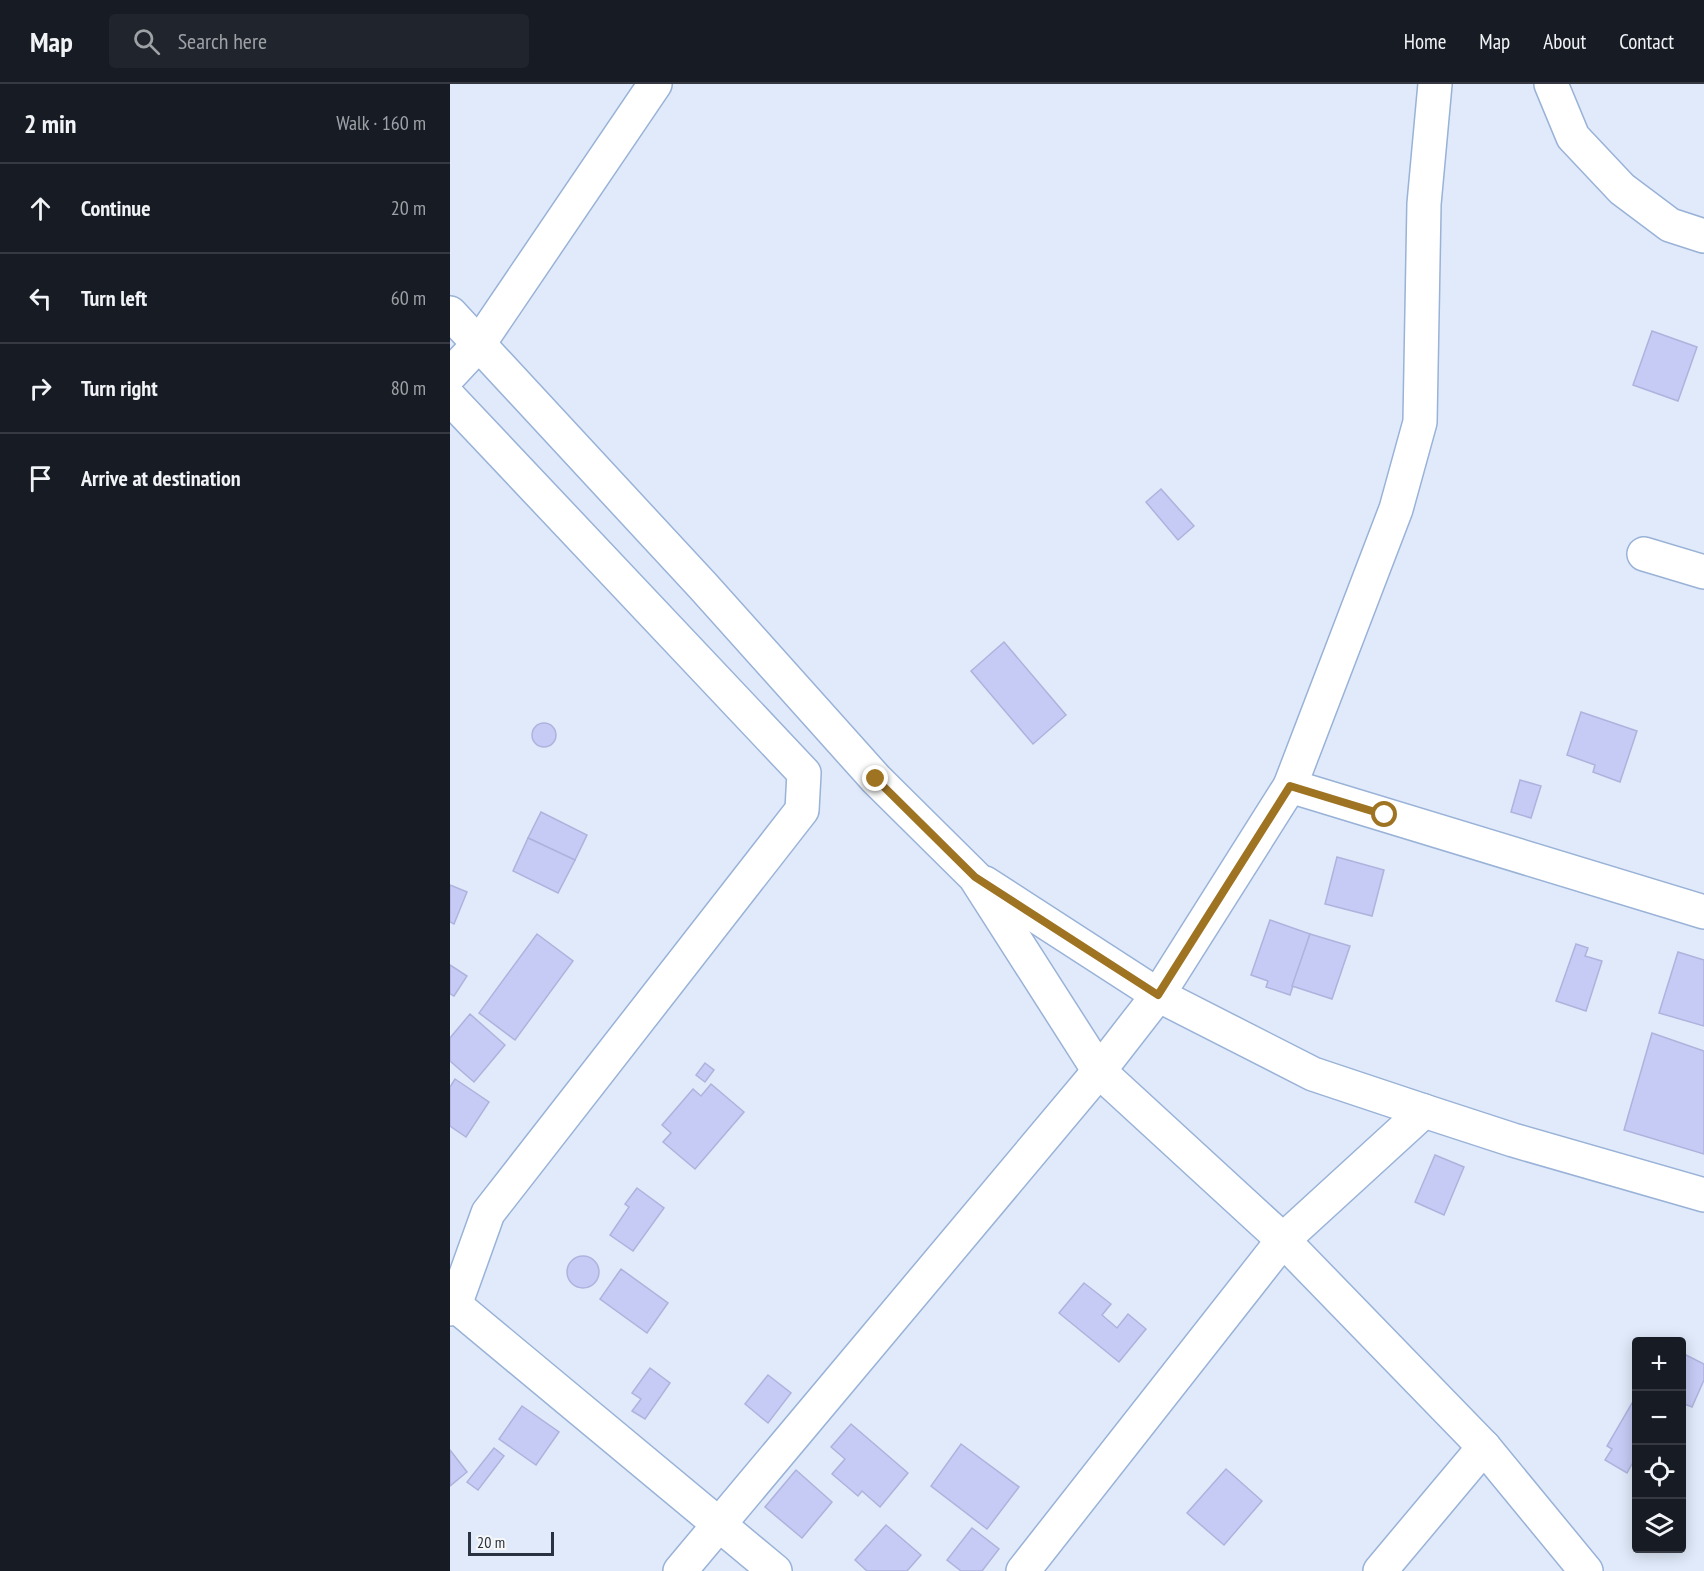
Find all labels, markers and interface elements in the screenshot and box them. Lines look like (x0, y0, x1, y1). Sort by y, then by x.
search box (109, 14, 529, 68)
text: Map (30, 23, 73, 60)
icon: search (130, 25, 163, 58)
text: Search here (178, 27, 267, 55)
text: Home (1404, 28, 1446, 55)
text: Map (1479, 28, 1510, 55)
text: About (1543, 28, 1586, 55)
text: Contact (1619, 28, 1674, 55)
text: 2 min (24, 107, 77, 140)
text: Walk · 160 m (336, 110, 426, 136)
icon: ahead (24, 192, 57, 225)
text: Continue (81, 194, 151, 222)
text: 20 m (391, 195, 426, 221)
icon: left (24, 282, 57, 315)
text: Turn left (81, 284, 147, 312)
text: 60 m (391, 285, 426, 311)
icon: right (24, 372, 57, 405)
text: Turn right (81, 374, 158, 402)
text: 80 m (391, 375, 426, 401)
icon: arrive (24, 462, 57, 495)
text: Arrive at destination (81, 464, 241, 492)
route end (862, 765, 888, 791)
route start (1371, 801, 1397, 827)
map controls (1632, 1337, 1686, 1553)
button: + (1632, 1337, 1686, 1391)
button: − (1632, 1391, 1686, 1445)
button: locate (1632, 1445, 1686, 1499)
button: layers (1632, 1499, 1686, 1553)
scale bar (468, 1529, 554, 1556)
text: 20 m (477, 1532, 505, 1552)

